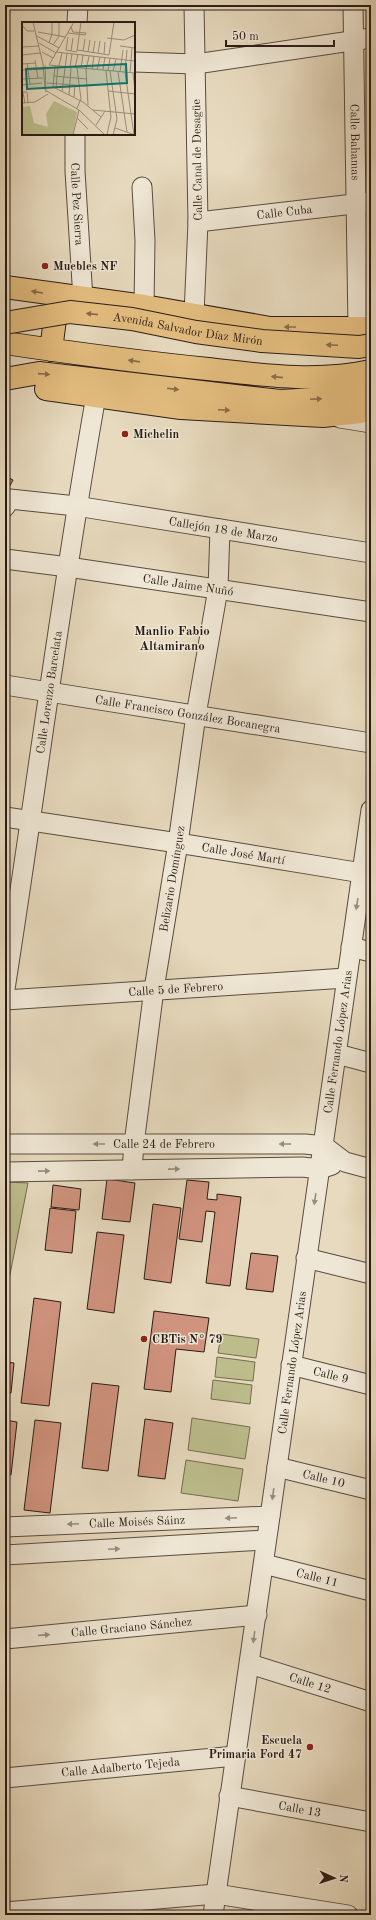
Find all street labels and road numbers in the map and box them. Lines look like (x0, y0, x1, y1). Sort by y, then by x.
street label: Calle Canal de Desagüe (191, 98, 205, 221)
street label: Calle Bahamas (348, 104, 361, 180)
street label: Calle Pez Sierra (68, 162, 85, 246)
street label: Calle Cuba (256, 204, 313, 222)
street label: Avenida Salvador Díaz Mirón (112, 312, 264, 348)
street label: Callejón 18 de Marzo (168, 516, 279, 545)
street label: Calle Jaime Nuñó (142, 573, 234, 599)
street label: Calle Lorenzo Barcelata (35, 630, 65, 755)
street label: Calle Francisco González Bocanegra (94, 694, 281, 736)
street label: Belizario Domínguez (158, 825, 187, 933)
street label: Calle José Martí (200, 842, 286, 867)
street label: Calle Fernando López Arias (323, 970, 355, 1114)
street label: Calle 5 de Febrero (128, 981, 224, 999)
street label: Calle 24 de Febrero (113, 1139, 215, 1151)
street label: Calle Fernando López Arias (277, 1290, 309, 1435)
street label: Calle 9 (311, 1366, 350, 1386)
street label: Calle 10 (301, 1468, 346, 1490)
street label: Calle Moisés Sáinz (89, 1515, 185, 1531)
street label: Calle 11 (295, 1567, 340, 1590)
street label: Calle Graciano Sánchez (70, 1616, 193, 1640)
street label: Calle 12 (287, 1672, 332, 1696)
street label: Calle Adalberto Tejeda (61, 1756, 180, 1780)
street label: Calle 13 (277, 1800, 322, 1820)

